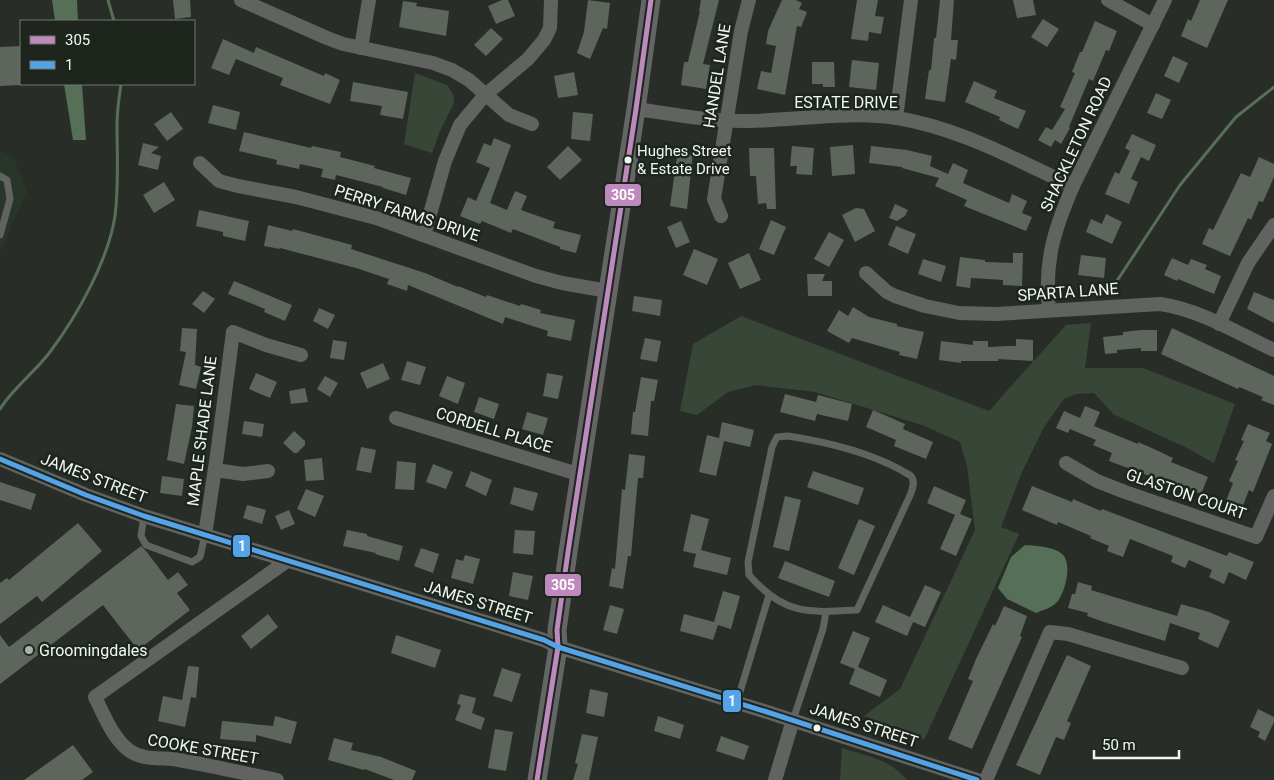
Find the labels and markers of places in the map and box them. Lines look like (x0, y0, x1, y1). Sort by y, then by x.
place label: Hughes Street & Estate Drive (637, 142, 732, 178)
marker: Hughes Street & Estate Drive (623, 155, 633, 165)
place label: Groomingdales (39, 641, 148, 660)
marker: Groomingdales (23, 644, 35, 656)
unlabelled marker (812, 723, 822, 733)

